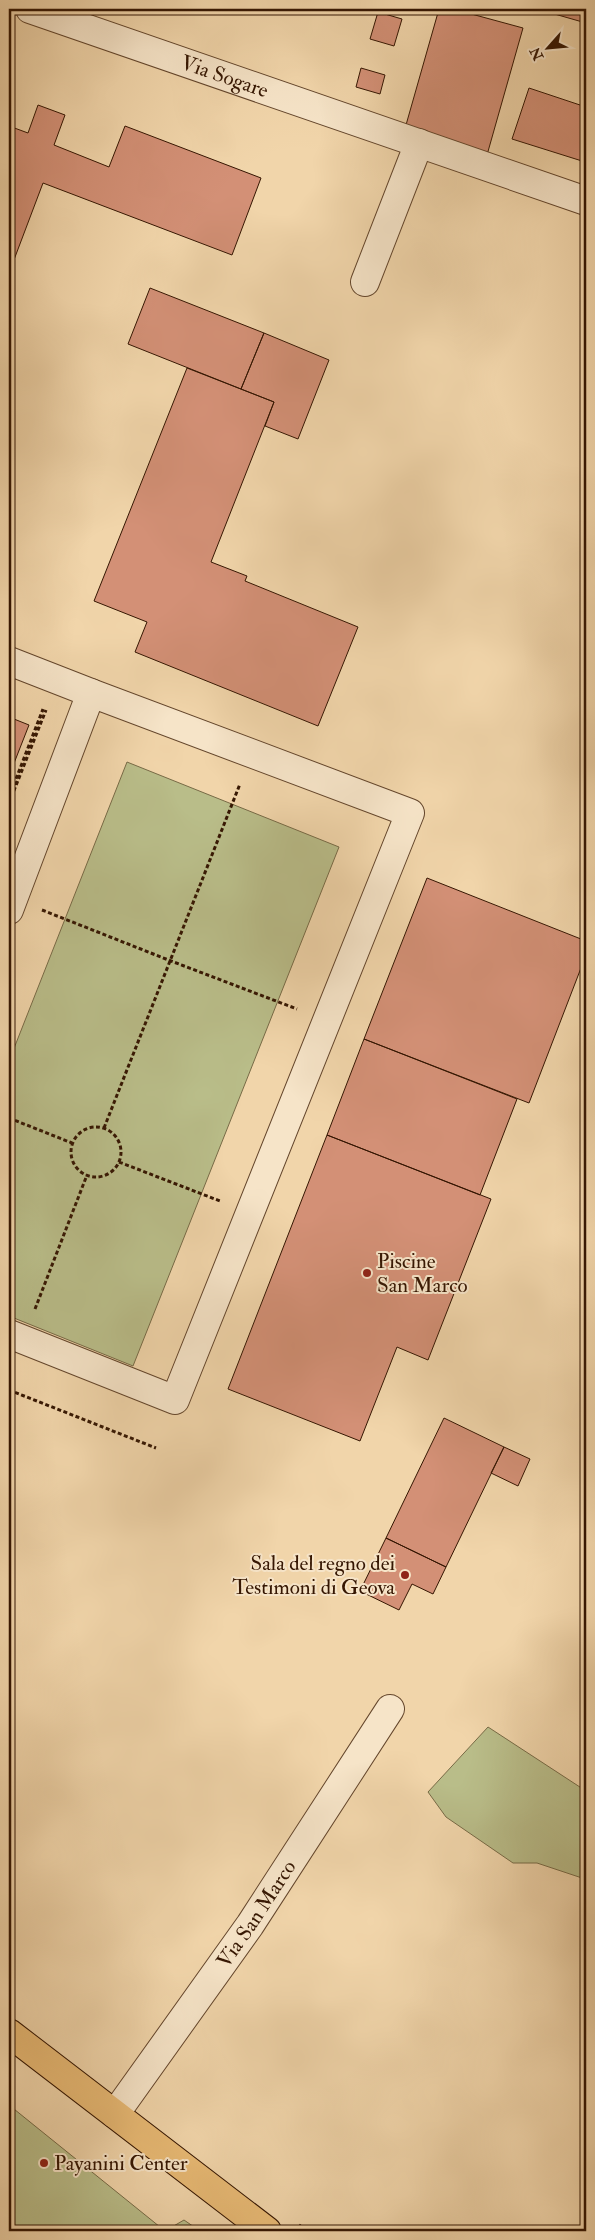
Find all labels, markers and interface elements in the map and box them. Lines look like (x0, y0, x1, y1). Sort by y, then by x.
north arrow (522, 22, 572, 72)
text: N (526, 44, 548, 64)
street label: Via Sogare (177, 49, 272, 104)
place label: Piscine San Marco (377, 1248, 468, 1299)
marker: Piscine San Marco (361, 1267, 373, 1279)
place label: Sala del regno dei Testimoni di Geova (232, 1550, 395, 1601)
marker: Sala del regno dei Testimoni di Geova (399, 1569, 411, 1581)
street label: Via San Marco (211, 1855, 302, 1973)
place label: Payanini Center (54, 2150, 188, 2177)
marker: Payanini Center (38, 2157, 50, 2169)

